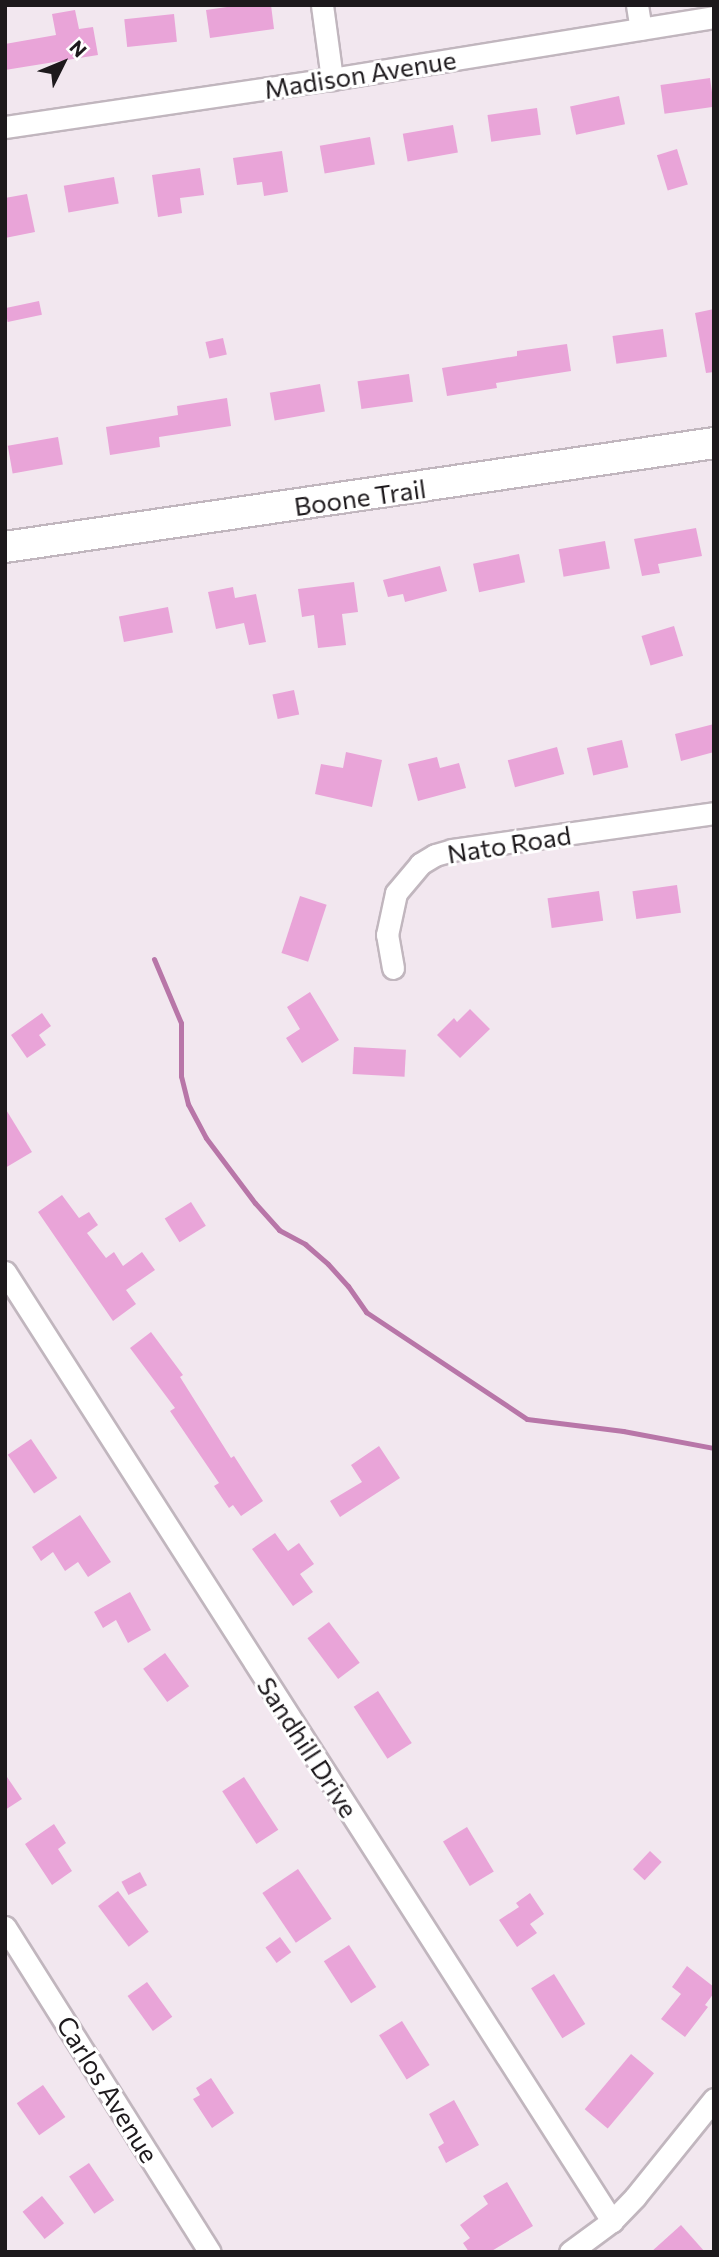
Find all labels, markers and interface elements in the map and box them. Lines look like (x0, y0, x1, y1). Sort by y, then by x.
north arrow (28, 28, 98, 98)
text: N (65, 35, 92, 61)
street label: Madison Avenue (262, 43, 458, 105)
street label: Boone Trail (292, 472, 428, 522)
street label: Nato Road (445, 819, 573, 869)
street label: Sandhill Drive (251, 1671, 365, 1823)
street label: Carlos Avenue (50, 2010, 166, 2168)

